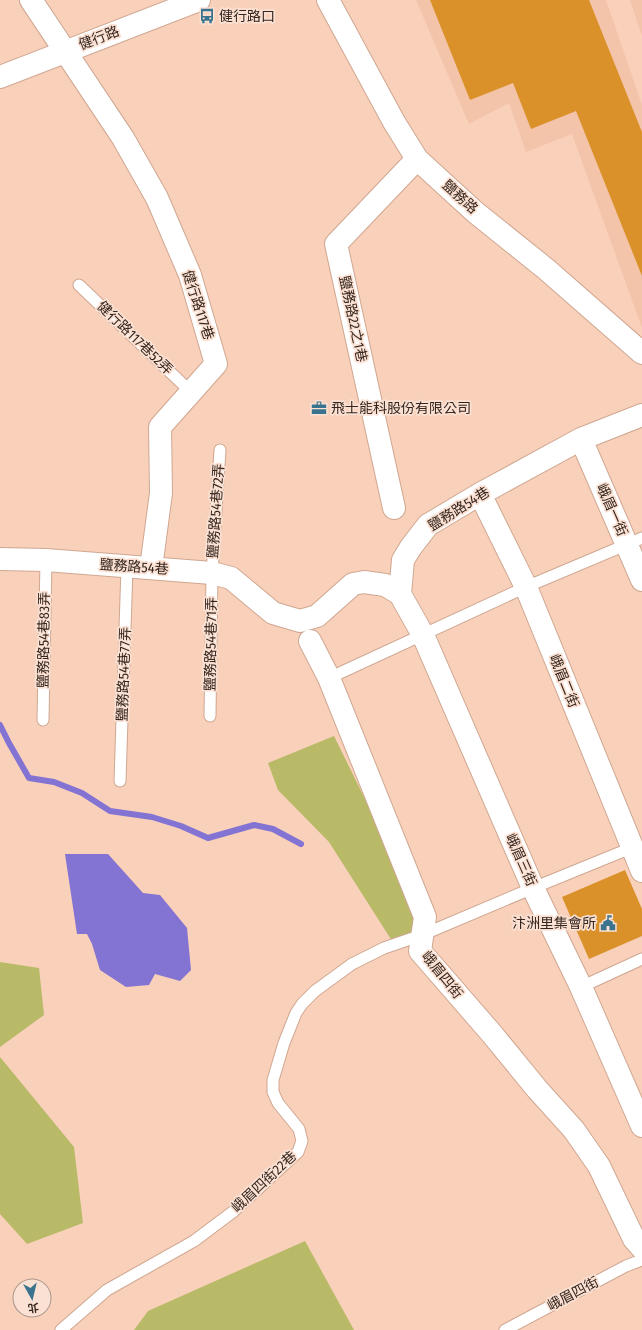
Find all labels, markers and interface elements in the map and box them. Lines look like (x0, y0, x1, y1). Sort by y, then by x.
bus stop icon: 健行路口 (198, 7, 216, 25)
place label: 健行路口 (219, 8, 275, 25)
street label: 健行路 (76, 23, 122, 53)
street label: 鹽務路 (439, 177, 481, 217)
street label: 健行路117巷 (179, 268, 217, 342)
street label: 鹽務路22之1巷 (336, 274, 370, 364)
street label: 健行路117巷52弄 (94, 298, 176, 378)
office icon: 飛士能科股份有限公司 (310, 399, 328, 417)
place label: 飛士能科股份有限公司 (331, 400, 471, 417)
street label: 鹽務路54巷72弄 (204, 463, 228, 559)
street label: 峨眉一街 (593, 481, 631, 539)
street label: 鹽務路54巷 (425, 483, 493, 535)
street label: 鹽務路54巷 (99, 556, 169, 578)
street label: 鹽務路54巷83弄 (35, 592, 53, 688)
street label: 鹽務路54巷71弄 (202, 597, 220, 691)
street label: 鹽務路54巷77弄 (114, 626, 134, 722)
street label: 峨眉二街 (546, 652, 582, 710)
street label: 峨眉三街 (502, 831, 540, 889)
public building icon: 汴洲里集會所 (599, 914, 617, 932)
place label: 汴洲里集會所 (512, 915, 596, 932)
street label: 峨眉四街 (418, 948, 466, 1002)
street label: 峨眉四街22巷 (228, 1148, 300, 1216)
street label: 峨眉四街 (544, 1273, 602, 1315)
north arrow (12, 1278, 52, 1318)
text: 北 (27, 1300, 40, 1315)

